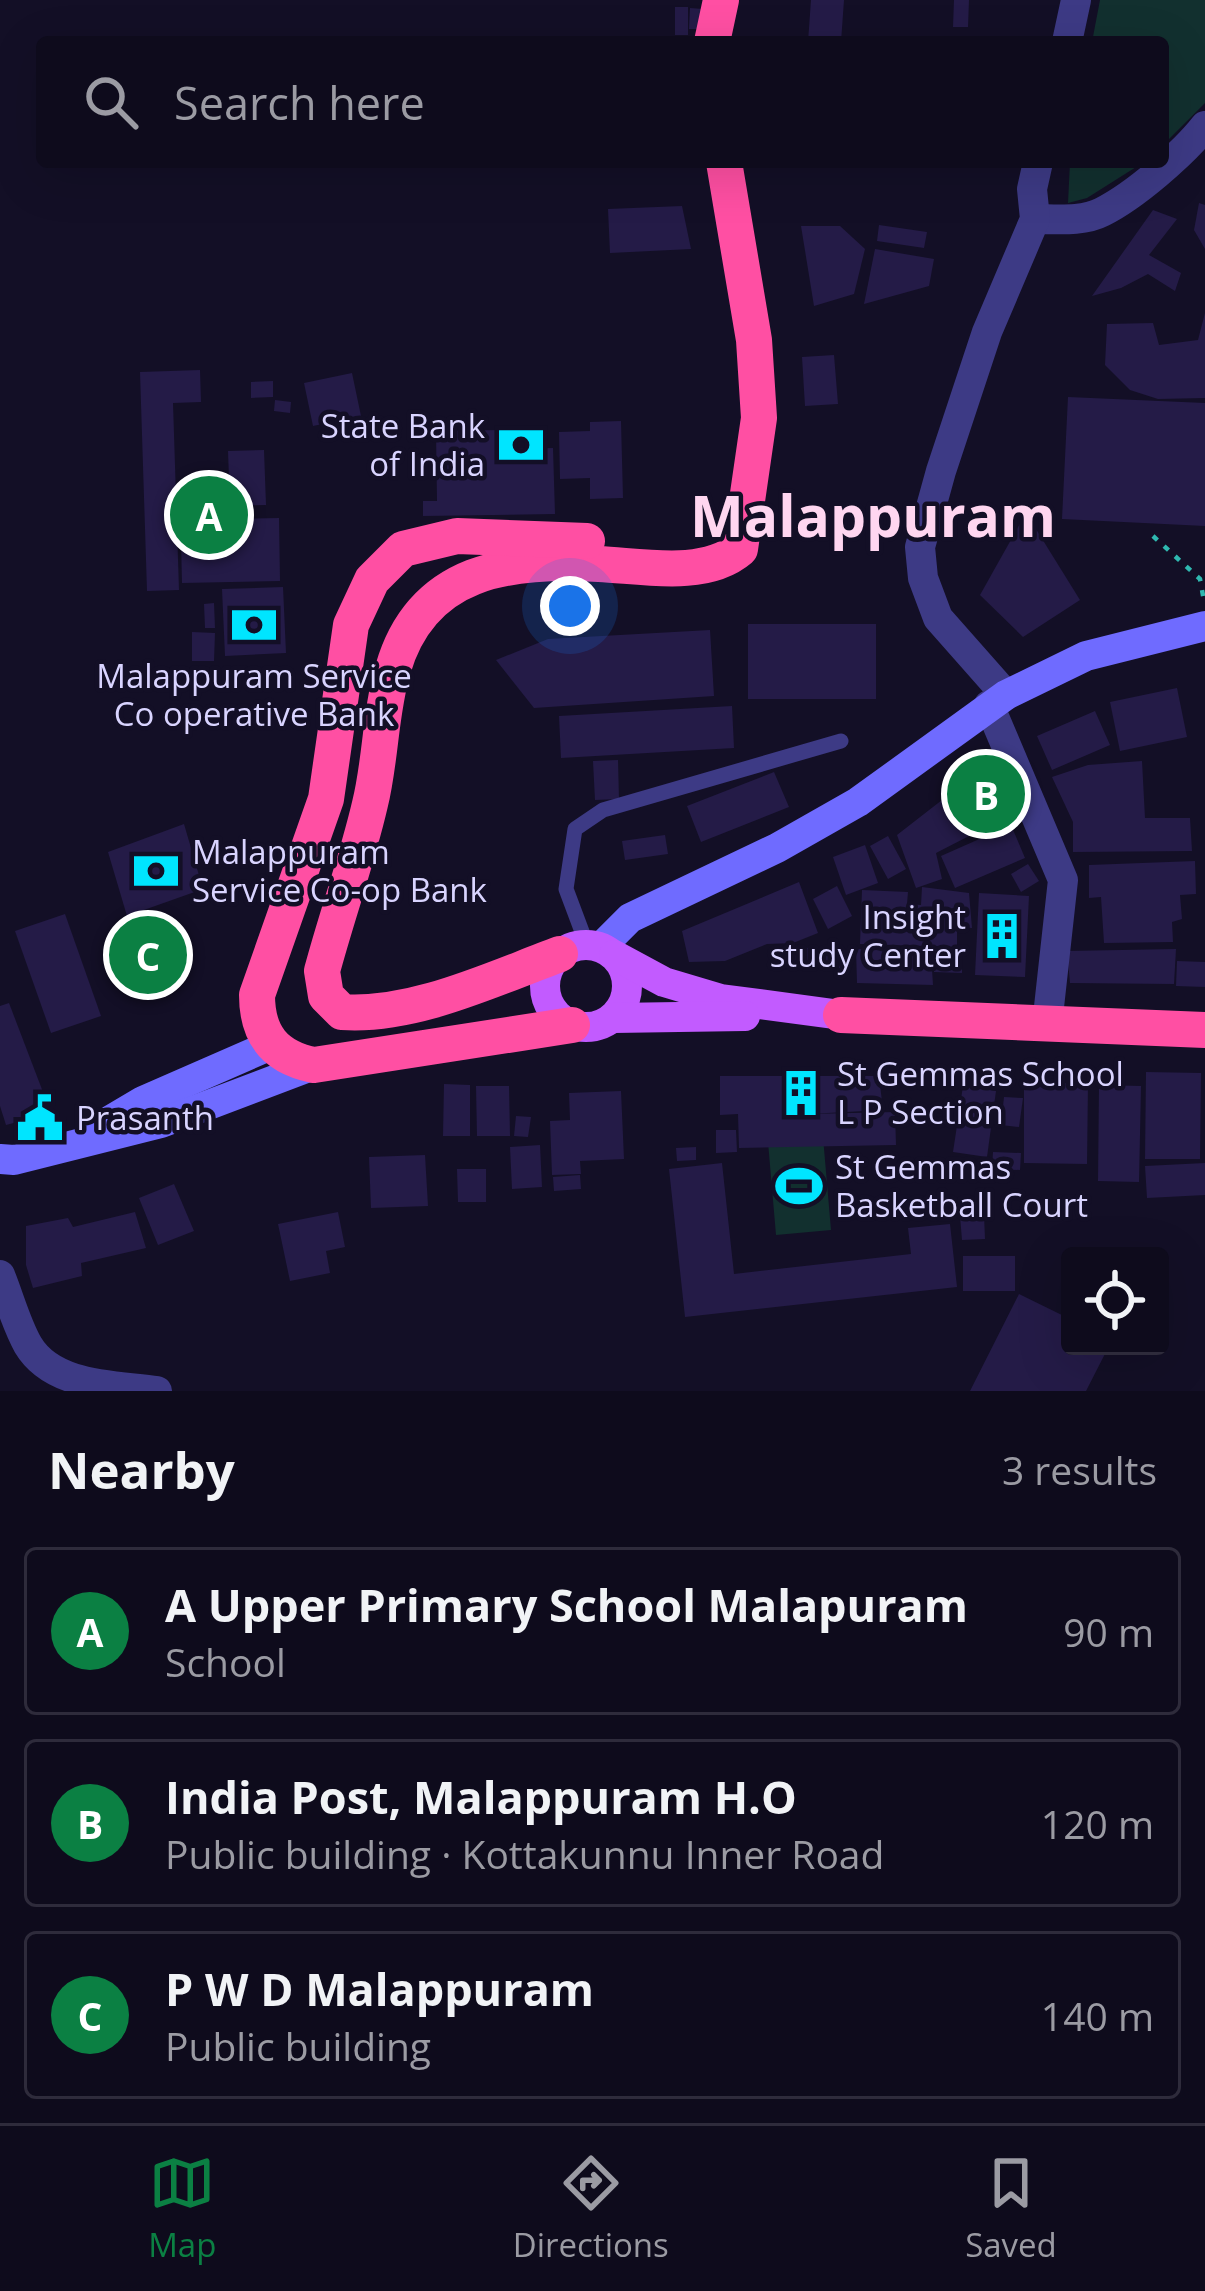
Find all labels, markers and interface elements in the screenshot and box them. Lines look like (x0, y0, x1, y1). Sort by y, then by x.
search box (36, 36, 1169, 168)
icon: search (78, 69, 144, 135)
text: Search here (174, 72, 425, 133)
place label: State Bank of India (321, 403, 486, 486)
bank icon: State Bank of India (496, 420, 546, 470)
pin: A (170, 470, 248, 560)
district label: Malappuram (690, 476, 1056, 554)
your location (540, 576, 600, 636)
bank icon: Malappuram Service Co operative Bank (229, 600, 279, 650)
place label: Malappuram Service Co operative Bank (96, 653, 412, 736)
pin: B (947, 749, 1025, 839)
place label: Malappuram Service Co-op Bank (192, 829, 488, 912)
bank icon: Malappuram Service Co-op Bank (131, 846, 181, 896)
place label: Insight study Center (770, 894, 966, 977)
pin: C (109, 910, 187, 1000)
building icon: Insight study Center (977, 911, 1027, 961)
place label: St Gemmas School L P Section (837, 1051, 1124, 1134)
building icon: St Gemmas School L P Section (776, 1068, 826, 1118)
public building icon: Prasanth (15, 1093, 65, 1143)
place label: Prasanth (76, 1095, 214, 1140)
place label: St Gemmas Basketball Court (835, 1144, 1088, 1227)
sports icon: St Gemmas Basketball Court (774, 1161, 824, 1211)
map controls (1061, 1247, 1169, 1355)
button: locate (1061, 1247, 1169, 1355)
text: Nearby (48, 1434, 235, 1504)
text: 3 results (1002, 1443, 1157, 1496)
text: A Upper Primary School Malapuram (165, 1574, 968, 1635)
text: A (77, 1605, 103, 1658)
text: 90 m (1063, 1605, 1154, 1658)
text: School (165, 1635, 286, 1688)
text: India Post, Malappuram H.O (165, 1766, 797, 1827)
text: B (77, 1797, 103, 1850)
text: 120 m (1041, 1797, 1154, 1850)
text: Public building · Kottakunnu Inner Road (165, 1827, 884, 1880)
text: P W D Malappuram (165, 1958, 594, 2019)
text: C (78, 1989, 102, 2042)
text: 140 m (1041, 1989, 1154, 2042)
text: Public building (165, 2019, 431, 2072)
tab: Map (148, 2150, 216, 2267)
tab: Directions (513, 2150, 669, 2267)
tab: Saved (965, 2150, 1057, 2267)

